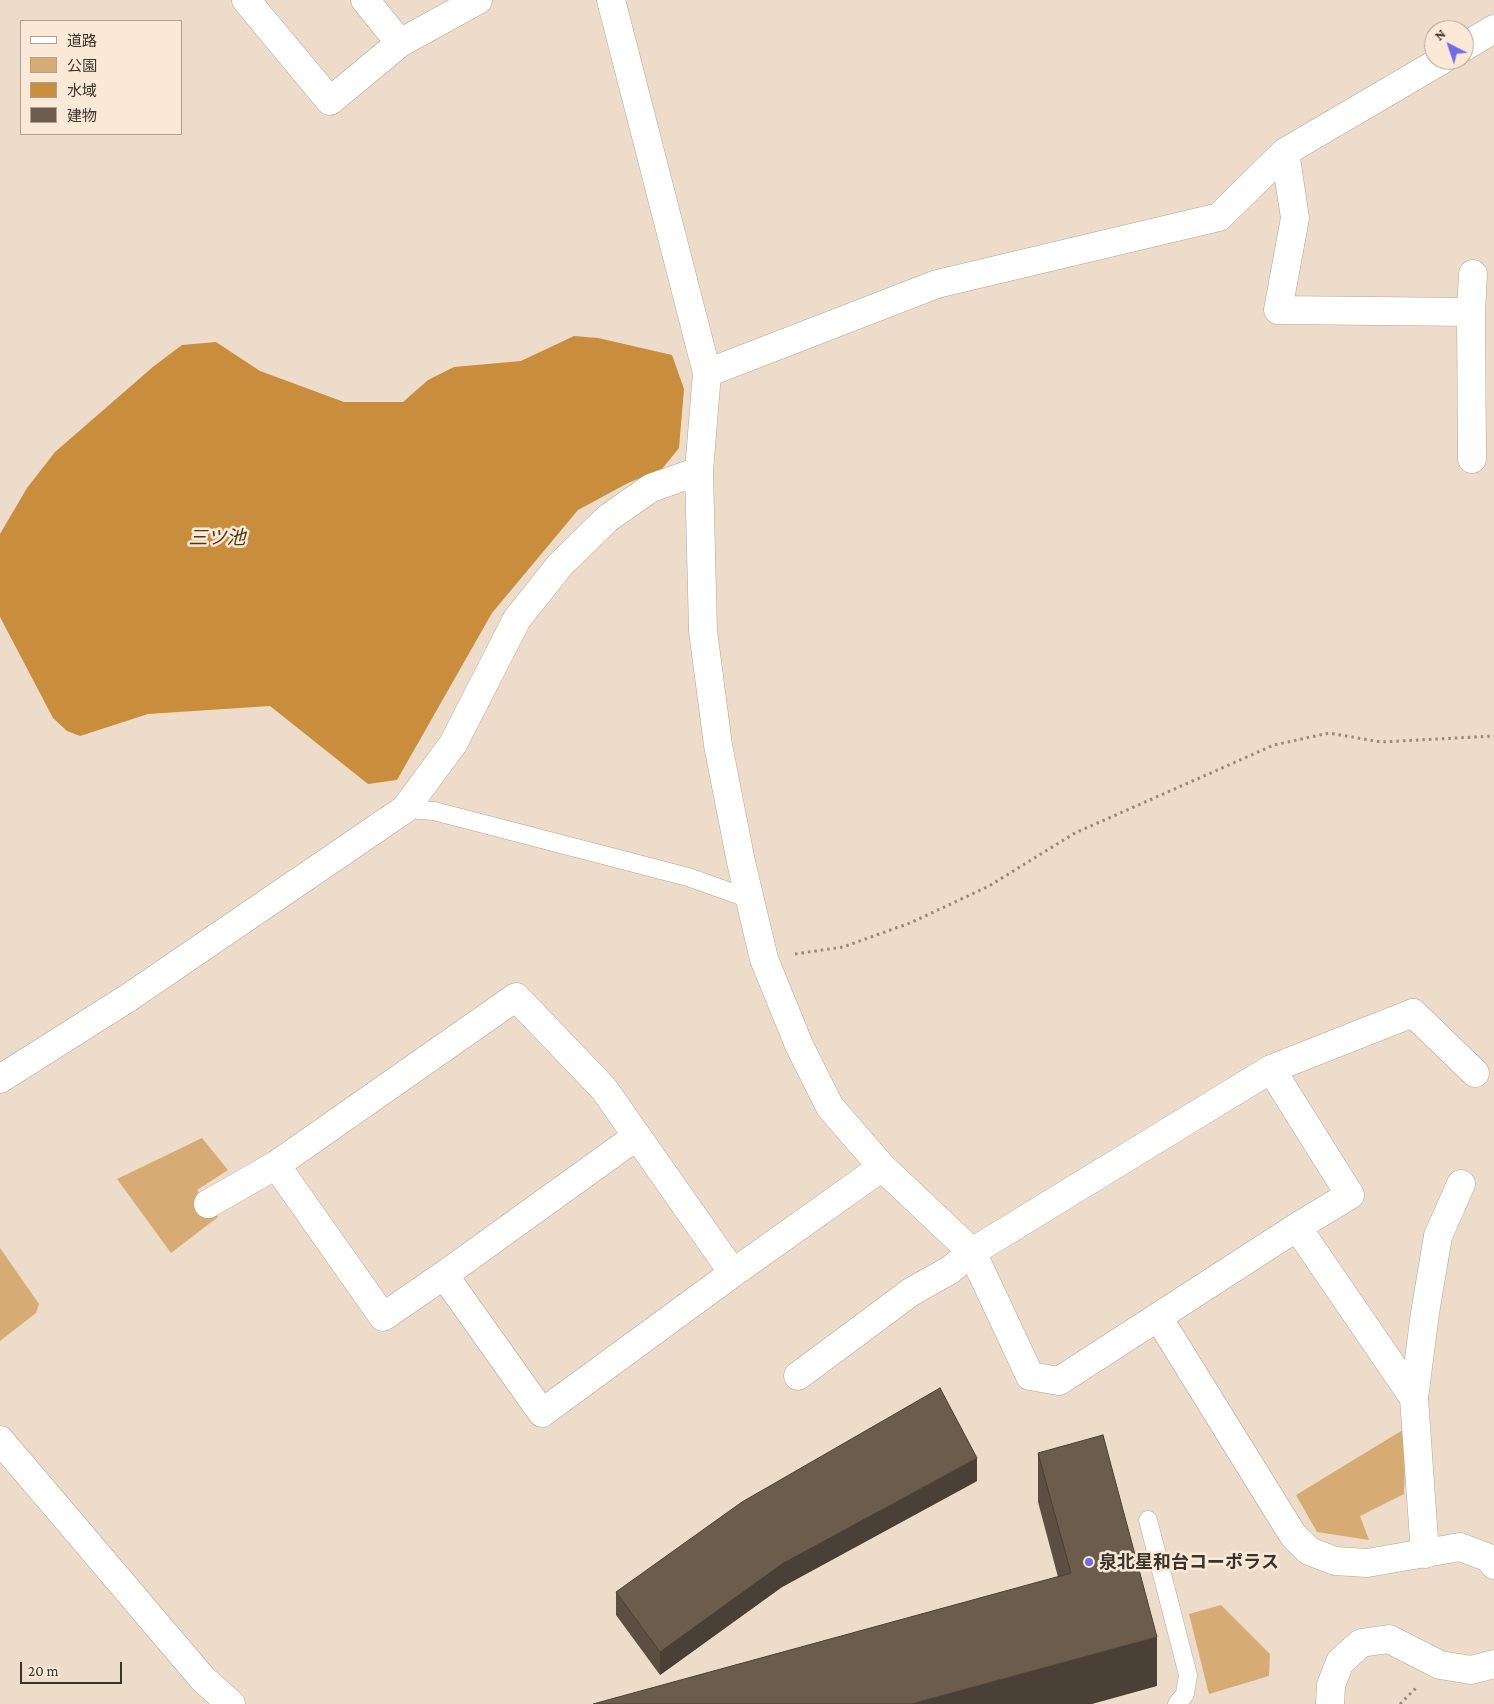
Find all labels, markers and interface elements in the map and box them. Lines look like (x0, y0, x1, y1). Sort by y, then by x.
legend (20, 20, 182, 135)
north arrow (1424, 20, 1474, 70)
text: N (1431, 25, 1449, 44)
text: 道路 (67, 33, 97, 49)
text: 公園 (67, 58, 97, 74)
text: 水域 (67, 83, 97, 99)
text: 建物 (67, 108, 97, 124)
water label: 三ツ池 (189, 527, 245, 549)
place label: 泉北星和台コーポラス (1099, 1551, 1279, 1573)
marker: 泉北星和台コーポラス (1083, 1556, 1095, 1568)
scale bar (22, 1652, 125, 1684)
text: 20 m (28, 1663, 59, 1679)

